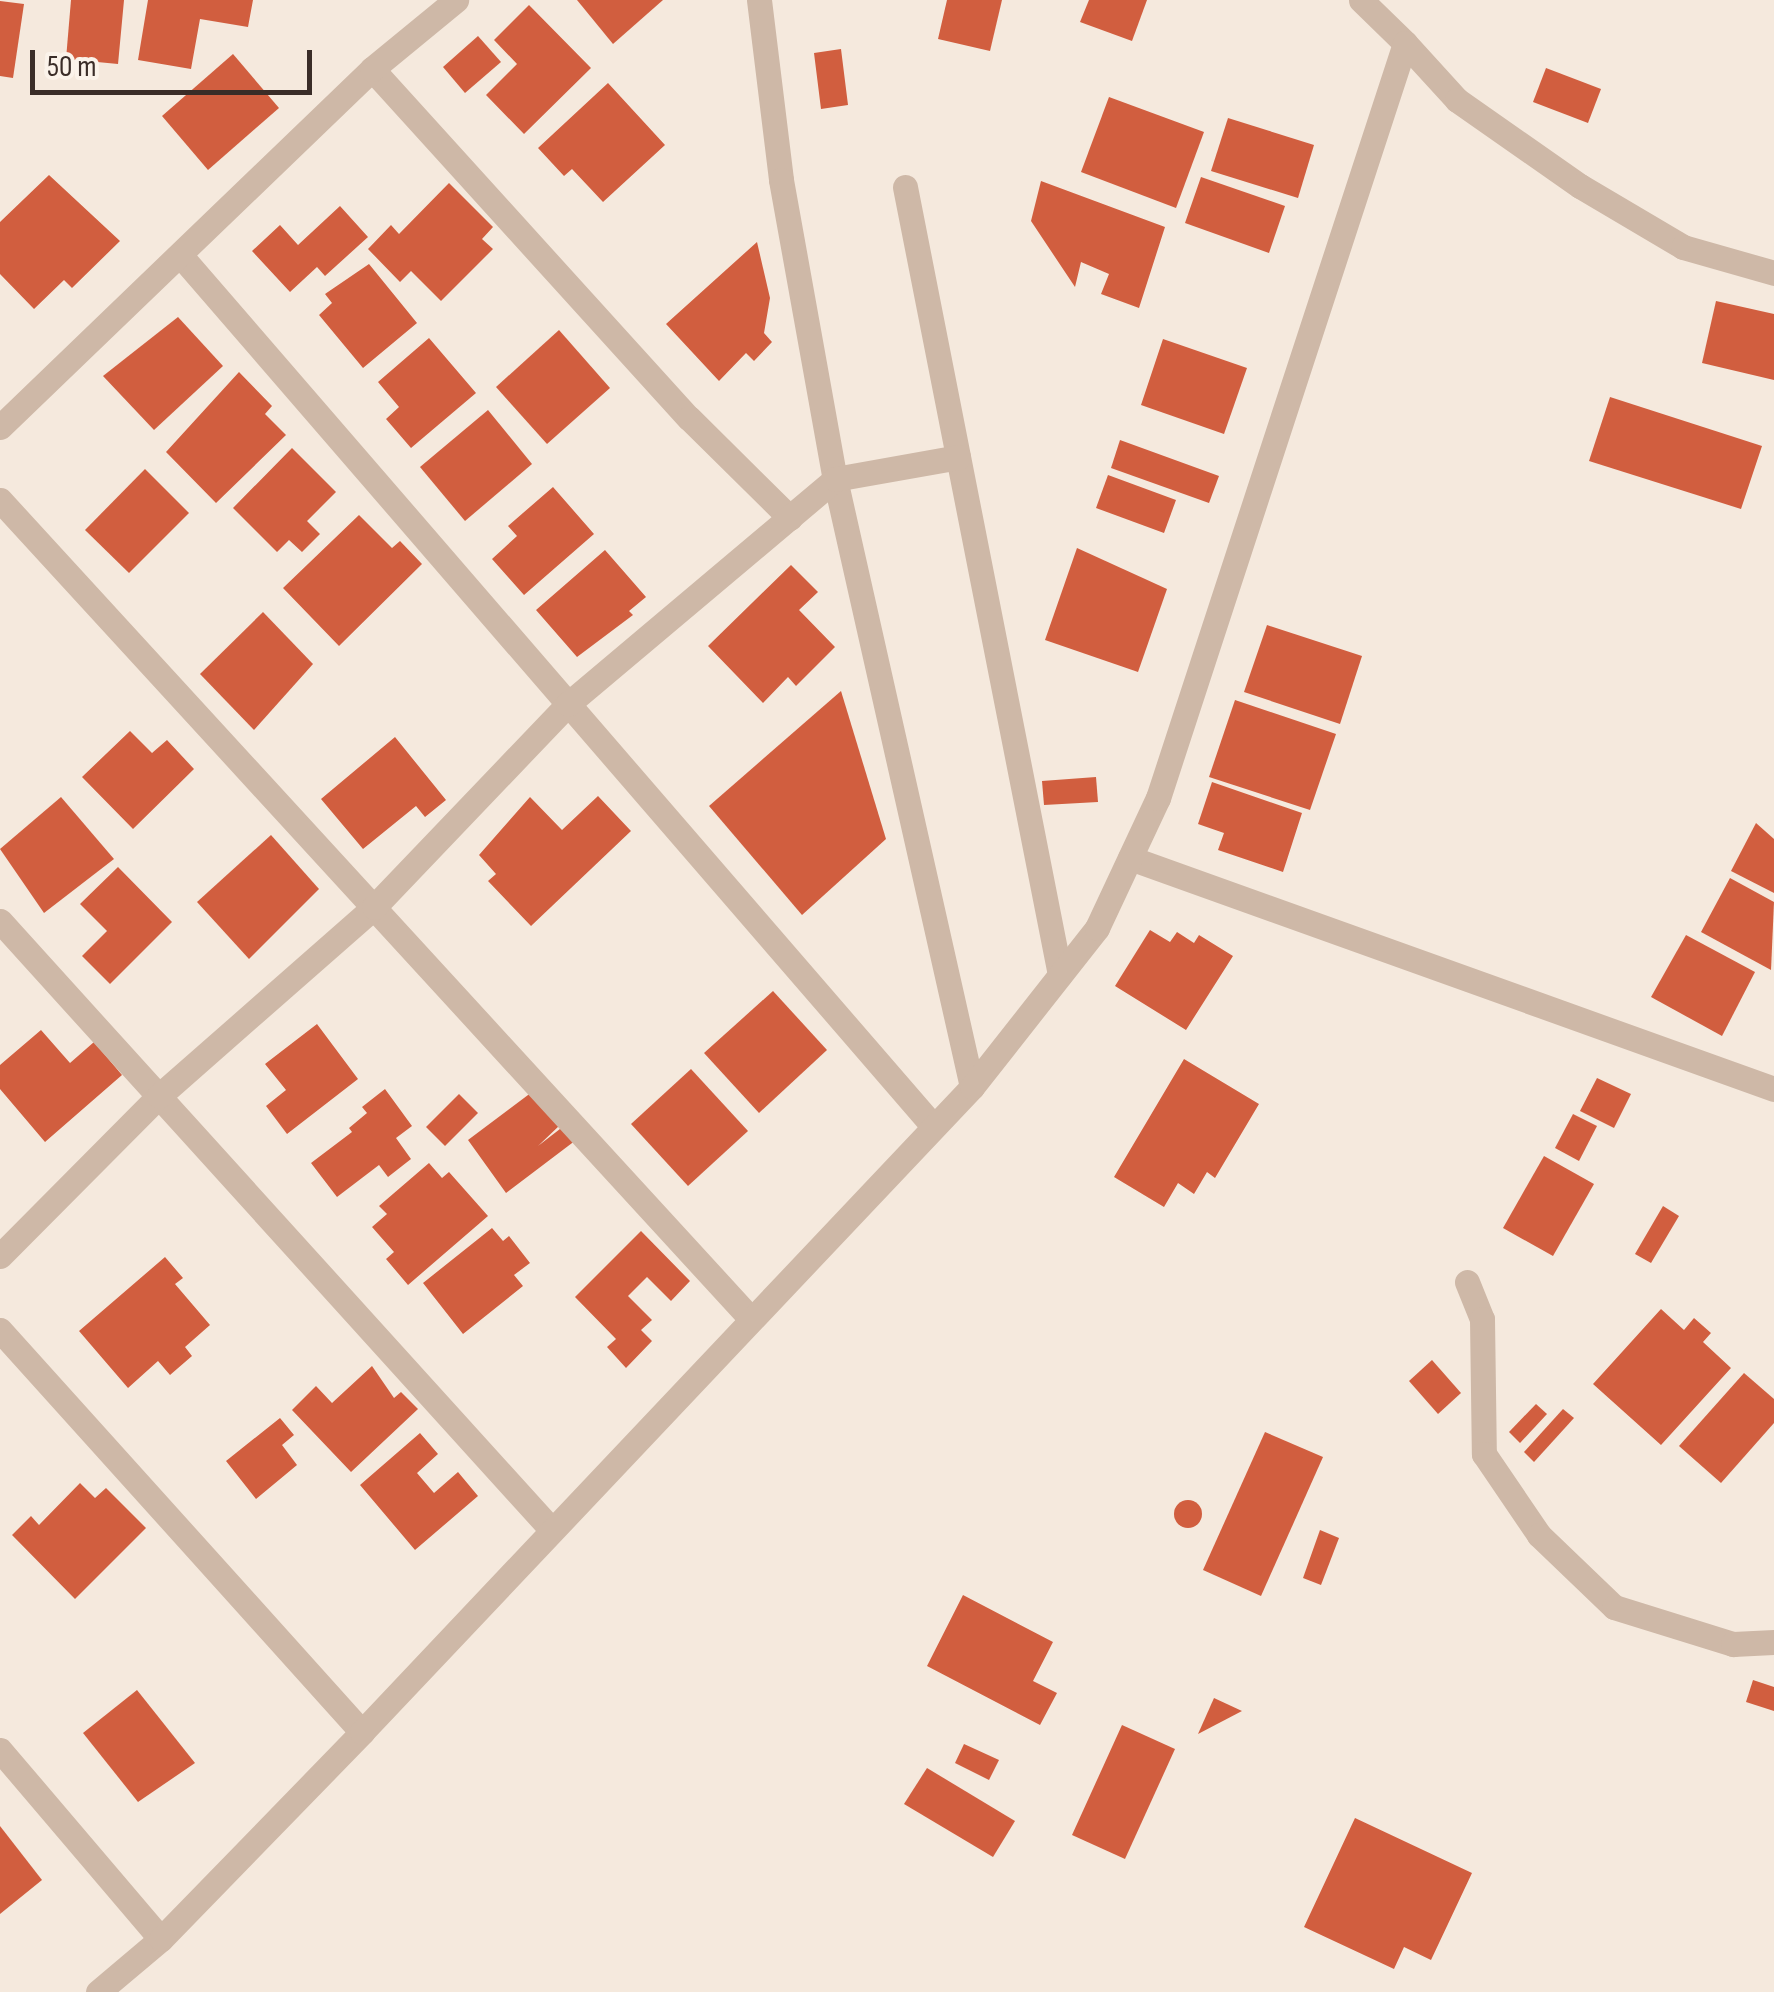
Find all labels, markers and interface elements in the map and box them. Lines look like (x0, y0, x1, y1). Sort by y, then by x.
scale bar (35, 30, 318, 92)
text: 50 m (47, 49, 96, 85)

